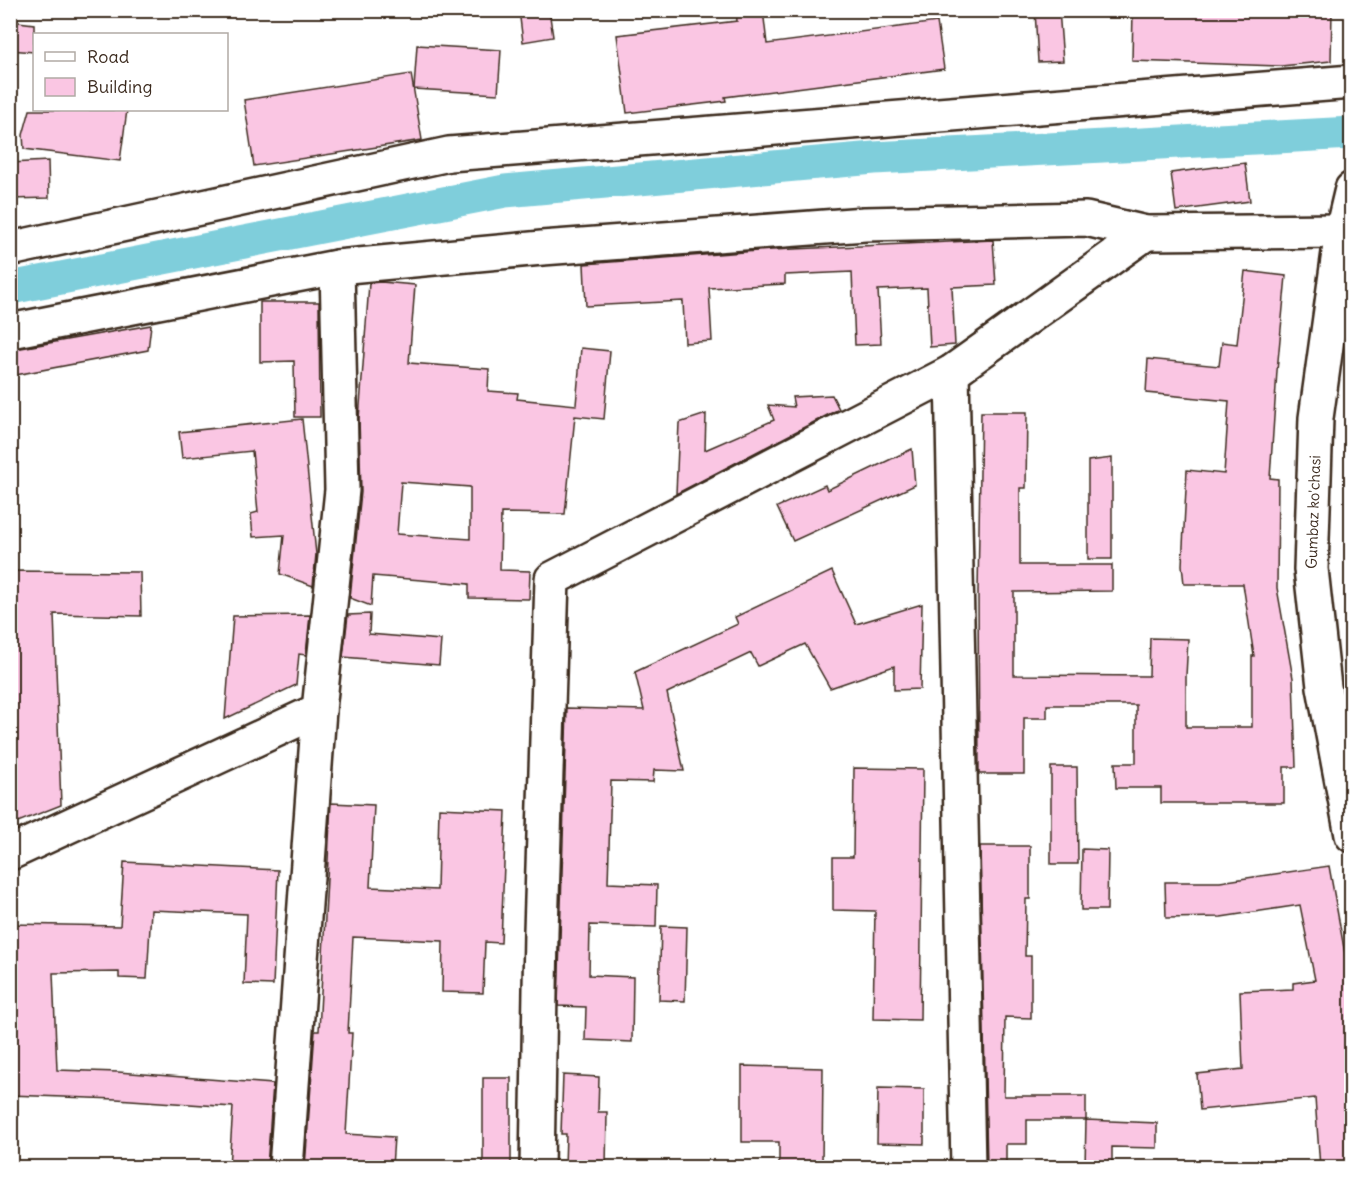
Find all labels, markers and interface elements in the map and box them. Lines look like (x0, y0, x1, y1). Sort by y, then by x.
legend (33, 33, 228, 111)
text: Road (87, 45, 130, 68)
text: Building (87, 75, 152, 98)
street label: Gumbaz ko'chasi (1302, 455, 1324, 569)

